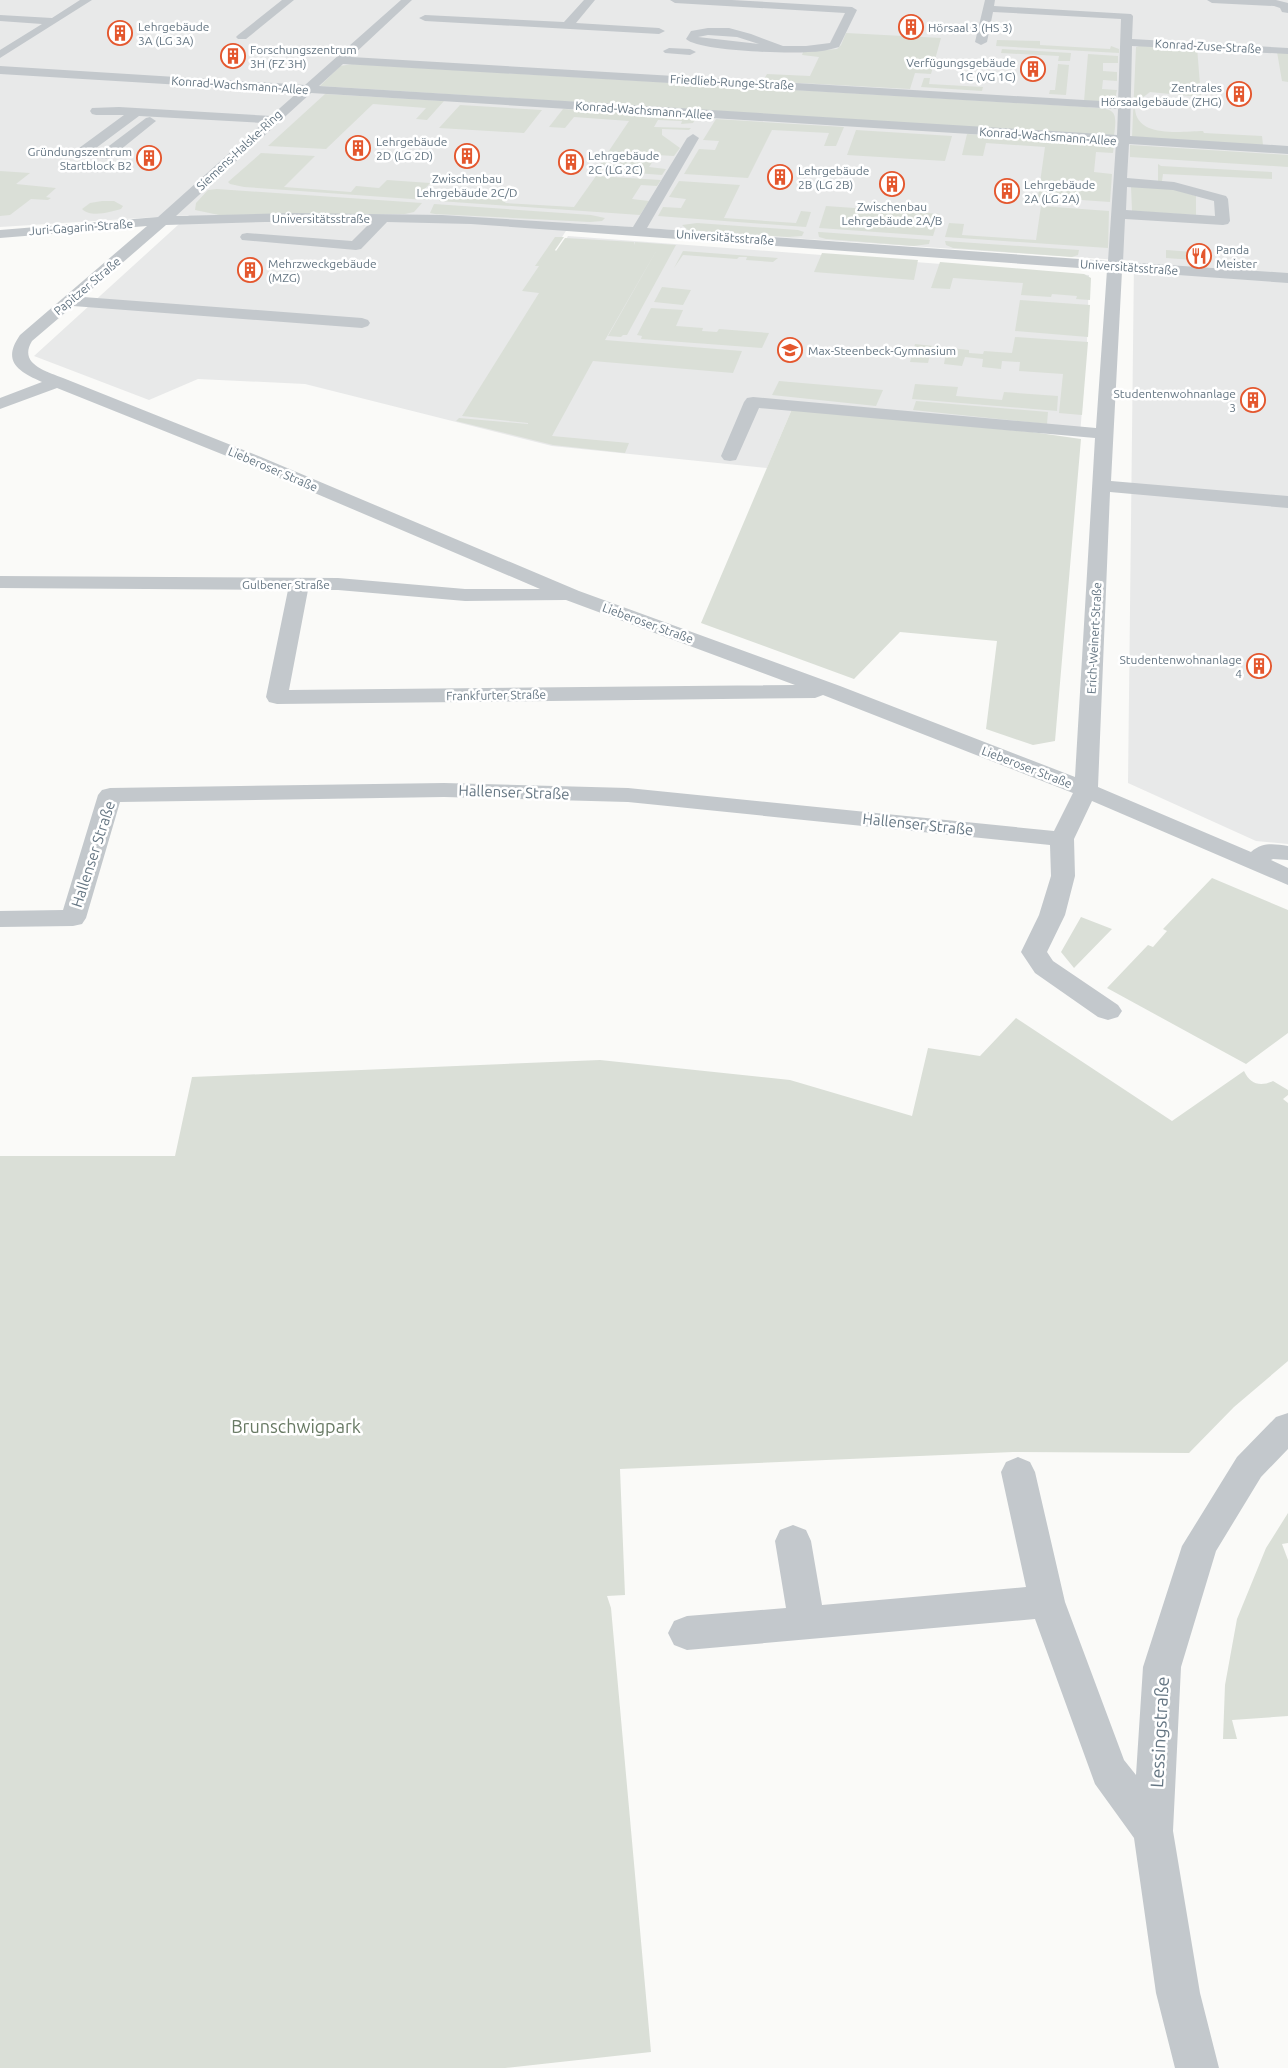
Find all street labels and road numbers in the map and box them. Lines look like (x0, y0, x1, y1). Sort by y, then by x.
street label: Konrad-Zuse-Straße (1154, 37, 1262, 55)
street label: Friedlieb-Runge-Straße (670, 72, 794, 92)
street label: Konrad-Wachsmann-Allee (171, 74, 309, 96)
street label: Konrad-Wachsmann-Allee (575, 99, 713, 121)
street label: Siemens-Halske-Ring (194, 107, 284, 193)
street label: Konrad-Wachsmann-Allee (979, 125, 1117, 147)
street label: Universitätsstraße (272, 212, 370, 225)
street label: Juri-Gagarin-Straße (29, 217, 133, 237)
street label: Universitätsstraße (675, 227, 775, 247)
street label: Papitzer Straße (51, 254, 123, 318)
street label: Universitätsstraße (1079, 257, 1179, 277)
street label: Lieberoser Straße (226, 444, 320, 494)
street label: Gulbener Straße (242, 578, 330, 591)
street label: Erich-Weinert-Straße (1085, 582, 1103, 694)
street label: Lieberoser Straße (601, 601, 695, 645)
street label: Frankfurter Straße (446, 688, 546, 702)
street label: Lieberoser Straße (980, 744, 1074, 790)
street label: Hallenser Straße (458, 782, 570, 802)
street label: Hallenser Straße (68, 798, 118, 910)
street label: Hallenser Straße (862, 810, 974, 838)
street label: Lessingstraße (1146, 1676, 1172, 1788)

